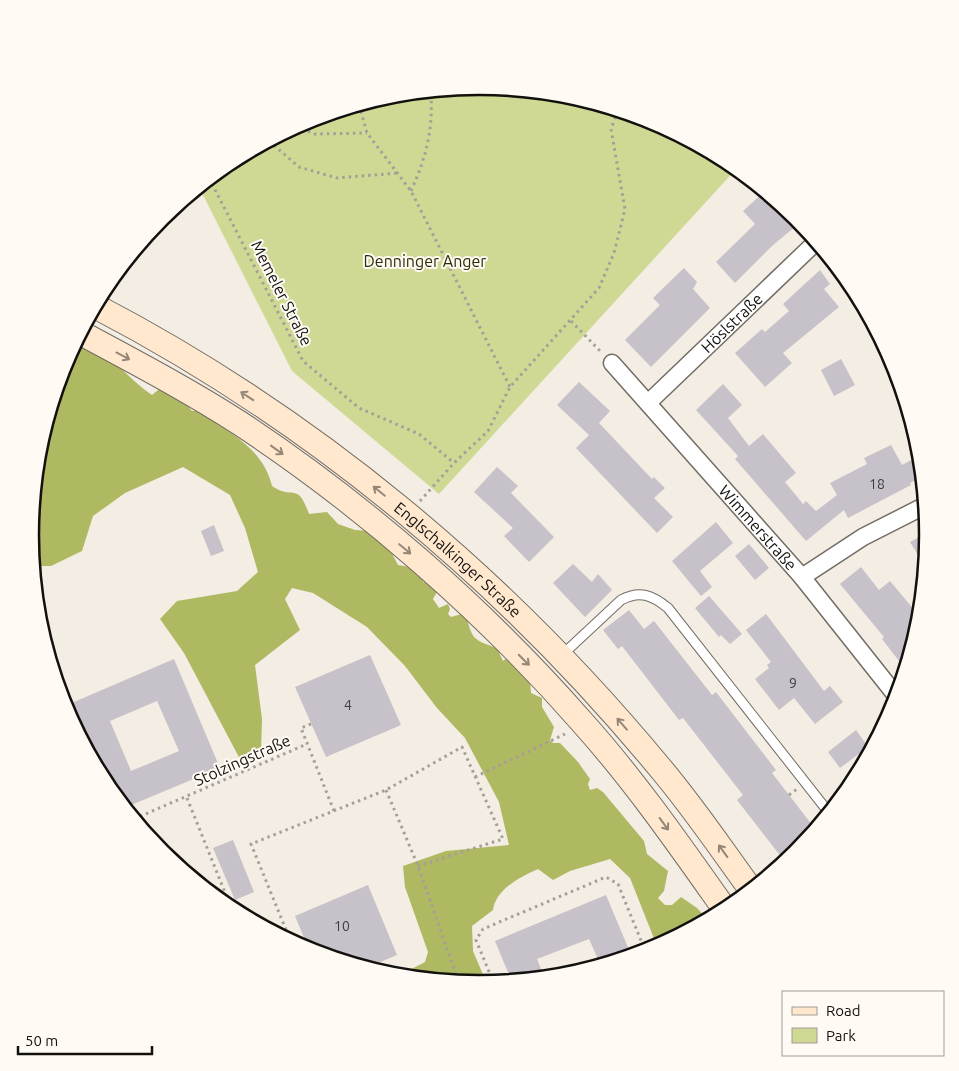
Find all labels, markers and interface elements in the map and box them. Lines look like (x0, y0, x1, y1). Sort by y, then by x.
street label: Memeler Straße (248, 237, 316, 349)
park label: Denninger Anger (364, 252, 486, 270)
street label: Höslstraße (697, 289, 766, 356)
one-way arrow (116, 351, 131, 361)
one-way arrow (241, 391, 255, 401)
one-way arrow (270, 445, 284, 455)
house number: 18 (869, 476, 885, 492)
street label: Wimmerstraße (716, 481, 801, 574)
one-way arrow (373, 485, 386, 496)
street label: Englschalkinger Straße (391, 498, 525, 621)
one-way arrow (399, 544, 412, 555)
one-way arrow (518, 654, 531, 666)
house number: 9 (789, 675, 797, 691)
house number: 4 (344, 697, 352, 713)
one-way arrow (617, 717, 628, 730)
street label: Stolzingstraße (191, 731, 293, 789)
one-way arrow (659, 817, 669, 831)
one-way arrow (718, 844, 728, 858)
house number: 10 (334, 918, 350, 934)
legend (782, 991, 944, 1056)
text: Road (826, 1002, 861, 1019)
scale bar (18, 1024, 151, 1056)
text: Park (826, 1027, 856, 1044)
text: 50 m (25, 1032, 58, 1049)

